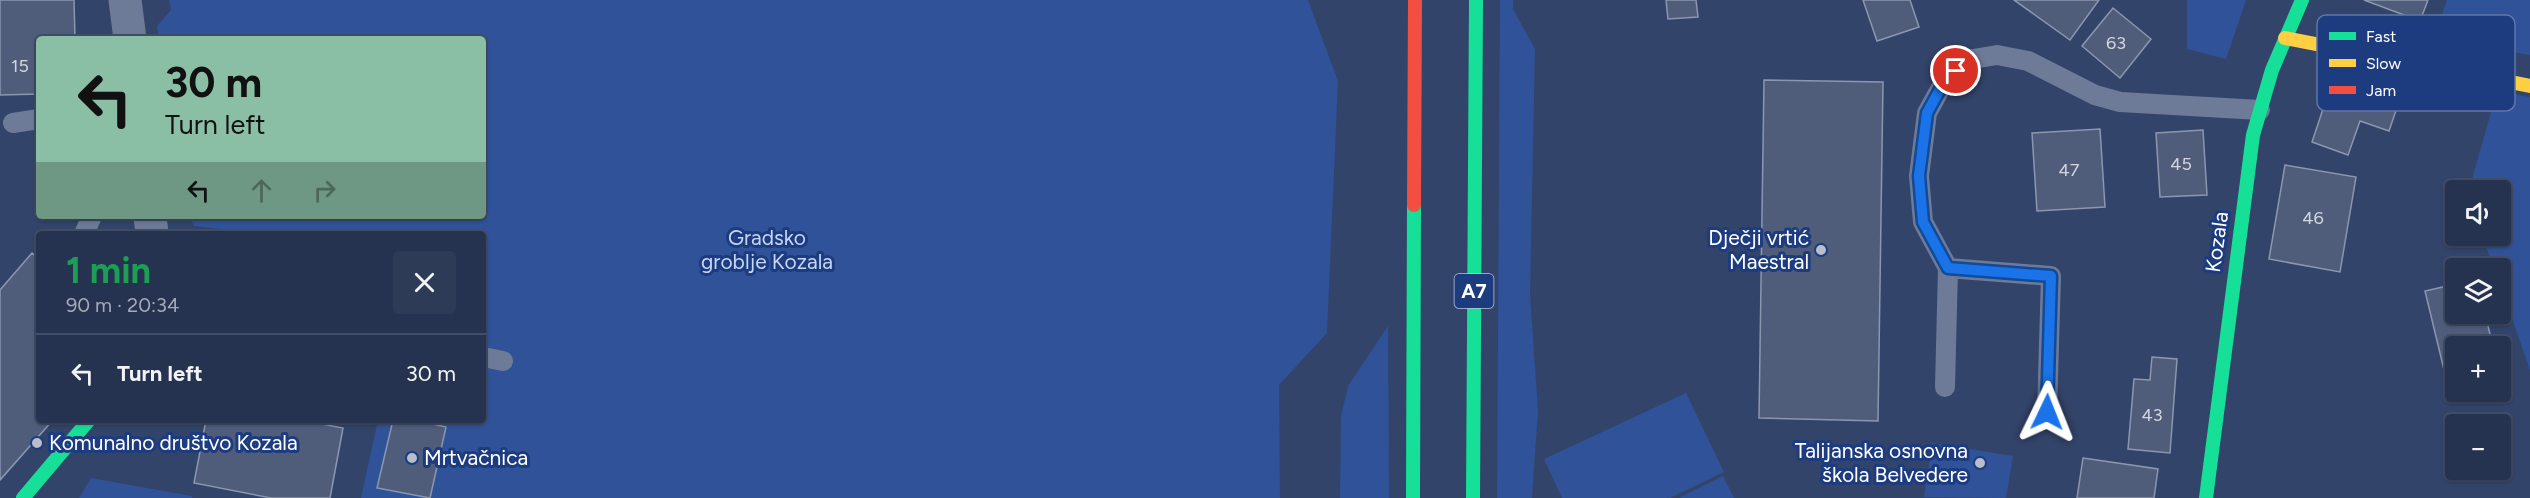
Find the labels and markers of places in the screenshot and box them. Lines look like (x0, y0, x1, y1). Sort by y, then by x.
pin (1930, 45, 1981, 96)
place label: Dječji vrtić Maestral (1708, 225, 1809, 274)
marker: Dječji vrtić Maestral (1814, 243, 1828, 257)
place label: Komunalno društvo Kozala (49, 430, 298, 455)
marker: Komunalno društvo Kozala (30, 436, 44, 450)
place label: Talijanska osnovna škola Belvedere (1795, 438, 1968, 487)
place label: Mrtvačnica (424, 445, 528, 470)
marker: Mrtvačnica (405, 451, 419, 465)
marker: Talijanska osnovna škola Belvedere (1973, 456, 1987, 470)

